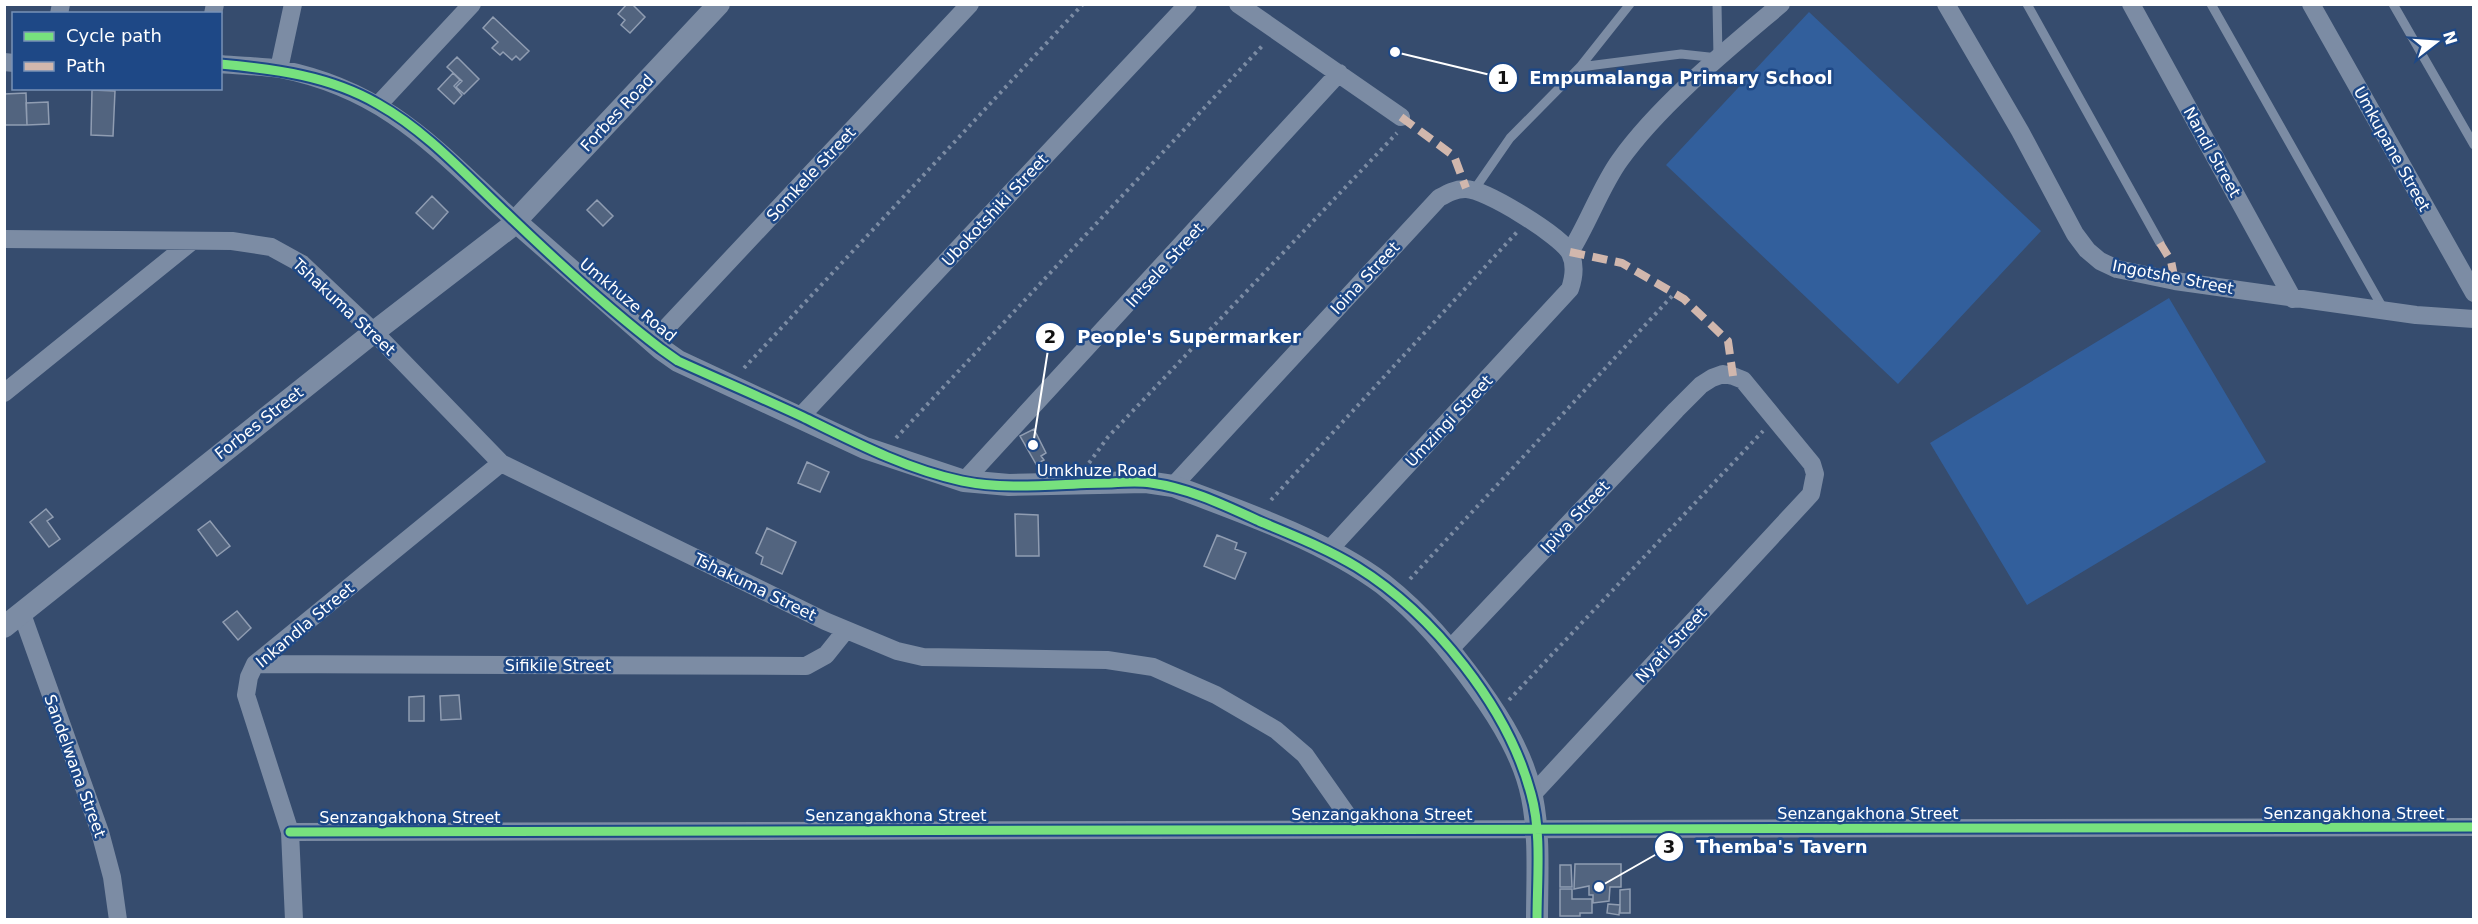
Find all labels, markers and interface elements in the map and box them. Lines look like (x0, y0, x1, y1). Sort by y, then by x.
legend (12, 12, 222, 90)
north arrow (2406, 12, 2466, 72)
text: Cycle path (66, 25, 162, 46)
text: N (2439, 29, 2461, 47)
text: Path (66, 55, 106, 76)
callout: Empumalanga Primary School (1488, 60, 1845, 96)
text: 1 (1497, 67, 1509, 88)
text: Empumalanga Primary School (1529, 67, 1833, 88)
street label: Forbes Road (576, 70, 658, 156)
street label: Umkupane Street (2350, 83, 2434, 215)
street label: Nandi Street (2179, 104, 2245, 200)
street label: Somkele Street (762, 123, 860, 225)
street label: Ubokotshiki Street (938, 150, 1052, 270)
street label: Intsele Street (1122, 219, 1208, 311)
street label: Ioina Street (1326, 238, 1404, 318)
street label: Tshakuma Street (288, 254, 399, 359)
street label: Umkhuze Road (576, 254, 680, 346)
street label: Ingotshe Street (2111, 256, 2235, 298)
callout: People's Supermarker (1035, 319, 1313, 355)
text: 2 (1044, 326, 1056, 347)
text: People's Supermarker (1077, 326, 1301, 347)
street label: Umzingi Street (1402, 371, 1496, 471)
street label: Forbes Street (211, 383, 307, 463)
street label: Umkhuze Road (1037, 461, 1157, 480)
street label: Ipiva Street (1537, 477, 1613, 557)
street label: Tshakuma Street (690, 549, 819, 625)
street label: Inkandla Street (252, 579, 358, 671)
street label: Nyati Street (1631, 604, 1711, 686)
street label: Sifikile Street (505, 656, 611, 675)
street label: Sandelwana Street (40, 692, 110, 840)
street label: Senzangakhona Street (1777, 804, 1959, 823)
street label: Senzangakhona Street (2263, 804, 2445, 823)
street label: Senzangakhona Street (1291, 805, 1473, 824)
street label: Senzangakhona Street (805, 806, 987, 825)
street label: Senzangakhona Street (319, 808, 501, 827)
callout: Themba's Tavern (1654, 829, 1880, 865)
text: 3 (1663, 836, 1675, 857)
text: Themba's Tavern (1696, 836, 1868, 857)

